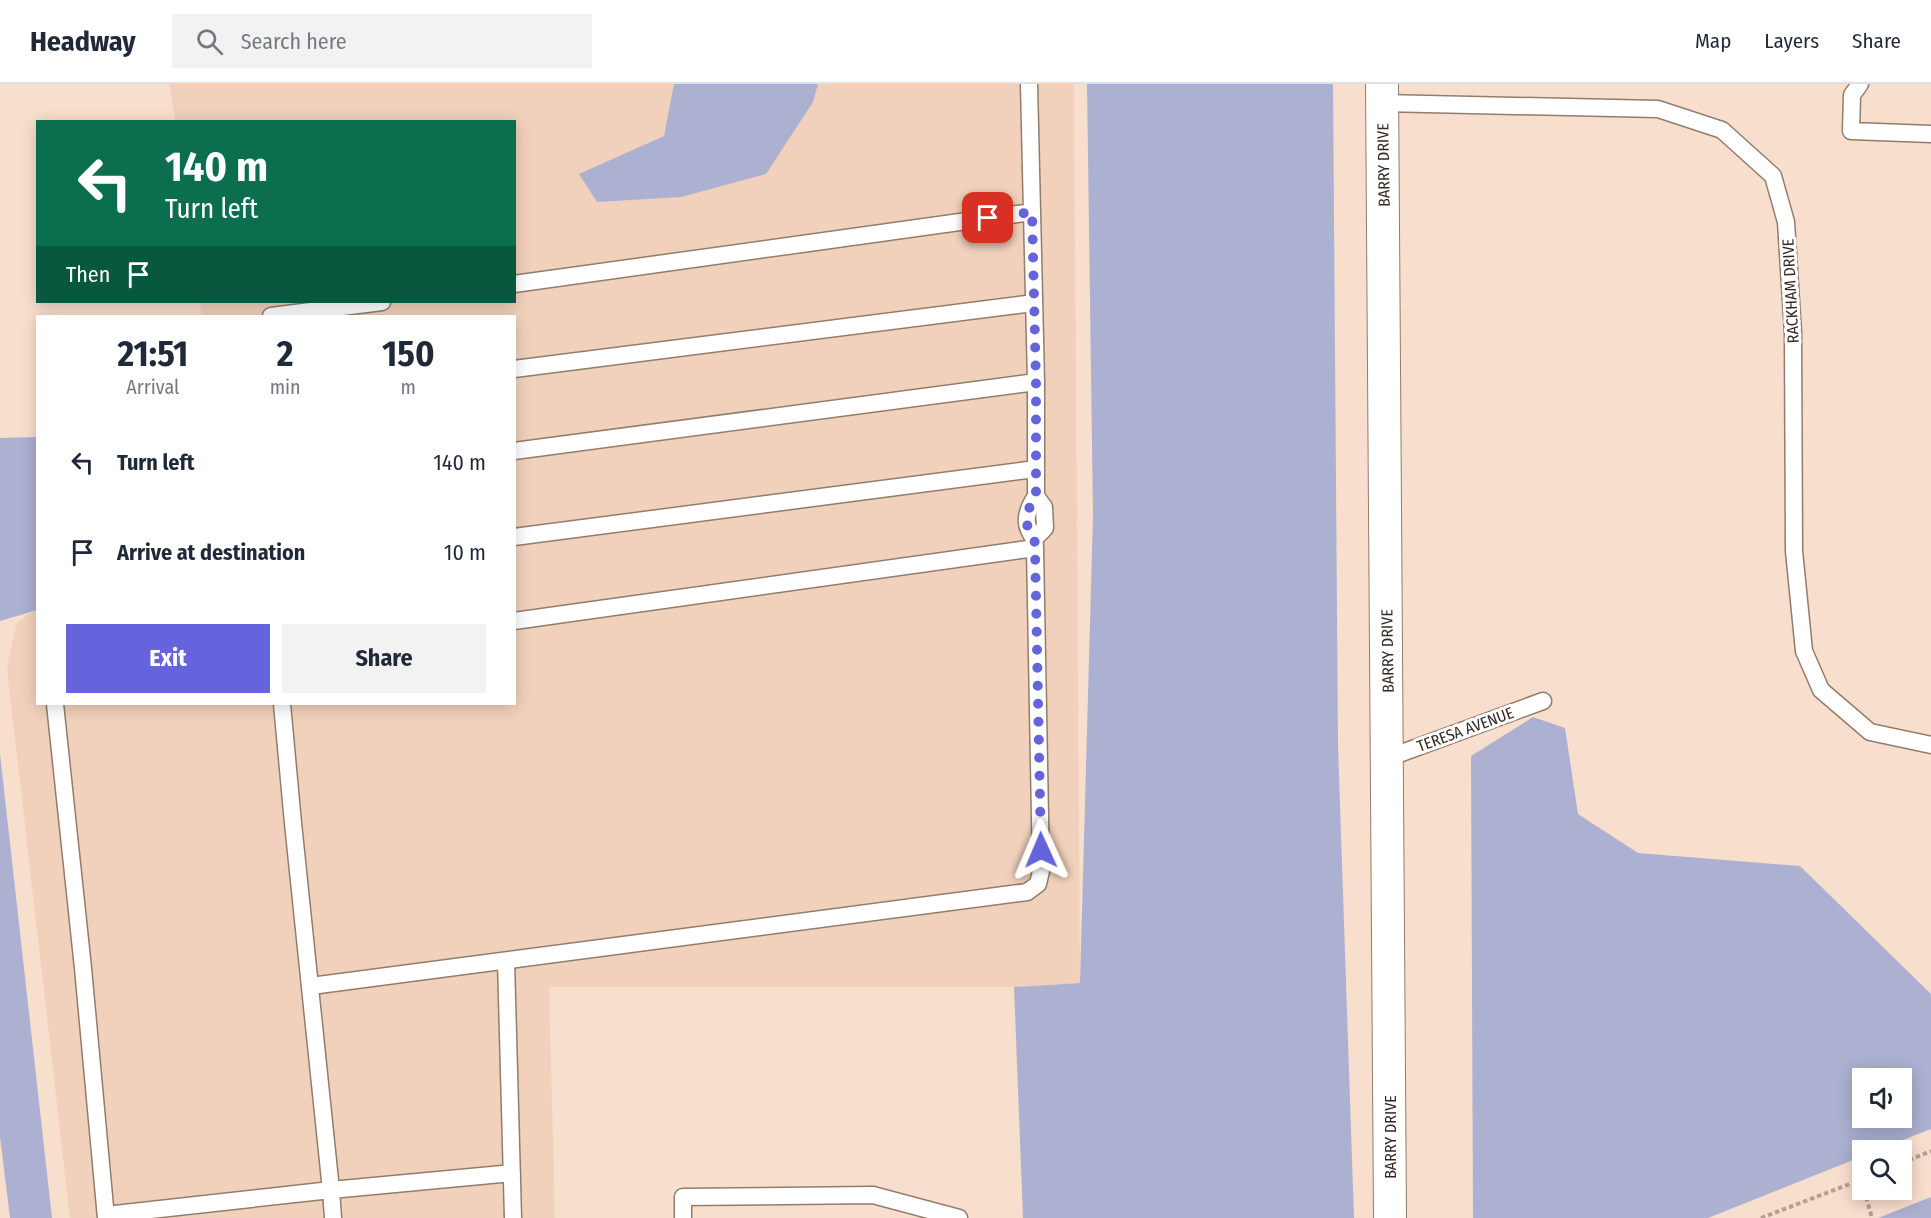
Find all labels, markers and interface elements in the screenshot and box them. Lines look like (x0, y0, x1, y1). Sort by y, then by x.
search box (172, 14, 592, 68)
text: Headway (30, 25, 136, 58)
icon: search (193, 25, 226, 58)
text: Search here (241, 28, 347, 55)
text: Map (1695, 28, 1731, 54)
text: Layers (1764, 28, 1819, 54)
text: Share (1852, 28, 1901, 54)
street label: BARRY DRIVE (1373, 123, 1394, 207)
text: 140 m (165, 142, 268, 192)
icon: left (66, 144, 144, 222)
pin (962, 192, 1013, 243)
text: Turn left (165, 193, 258, 225)
icon: arrive (971, 201, 1004, 234)
street label: RACKHAM DRIVE (1778, 238, 1803, 344)
icon: arrive (122, 258, 155, 291)
text: Then (66, 261, 110, 288)
text: 21:51 (117, 332, 188, 376)
text: 2 (277, 332, 293, 376)
text: 150 (382, 332, 435, 376)
text: Arrival (126, 375, 179, 399)
text: min (270, 375, 301, 399)
text: m (401, 375, 416, 399)
icon: left (66, 446, 99, 479)
text: Turn left (117, 449, 195, 476)
text: 140 m (433, 449, 486, 476)
icon: arrive (66, 536, 99, 569)
text: Arrive at destination (117, 539, 305, 566)
text: 10 m (444, 539, 486, 566)
street label: BARRY DRIVE (1377, 609, 1398, 693)
button: Exit (66, 624, 270, 693)
button: Share (282, 624, 486, 693)
street label: TERESA AVENUE (1414, 703, 1516, 756)
position arrow (1009, 818, 1073, 882)
map controls (1852, 1068, 1912, 1200)
button: sound (1852, 1068, 1912, 1128)
street label: BARRY DRIVE (1381, 1095, 1400, 1179)
button: search (1852, 1140, 1912, 1200)

